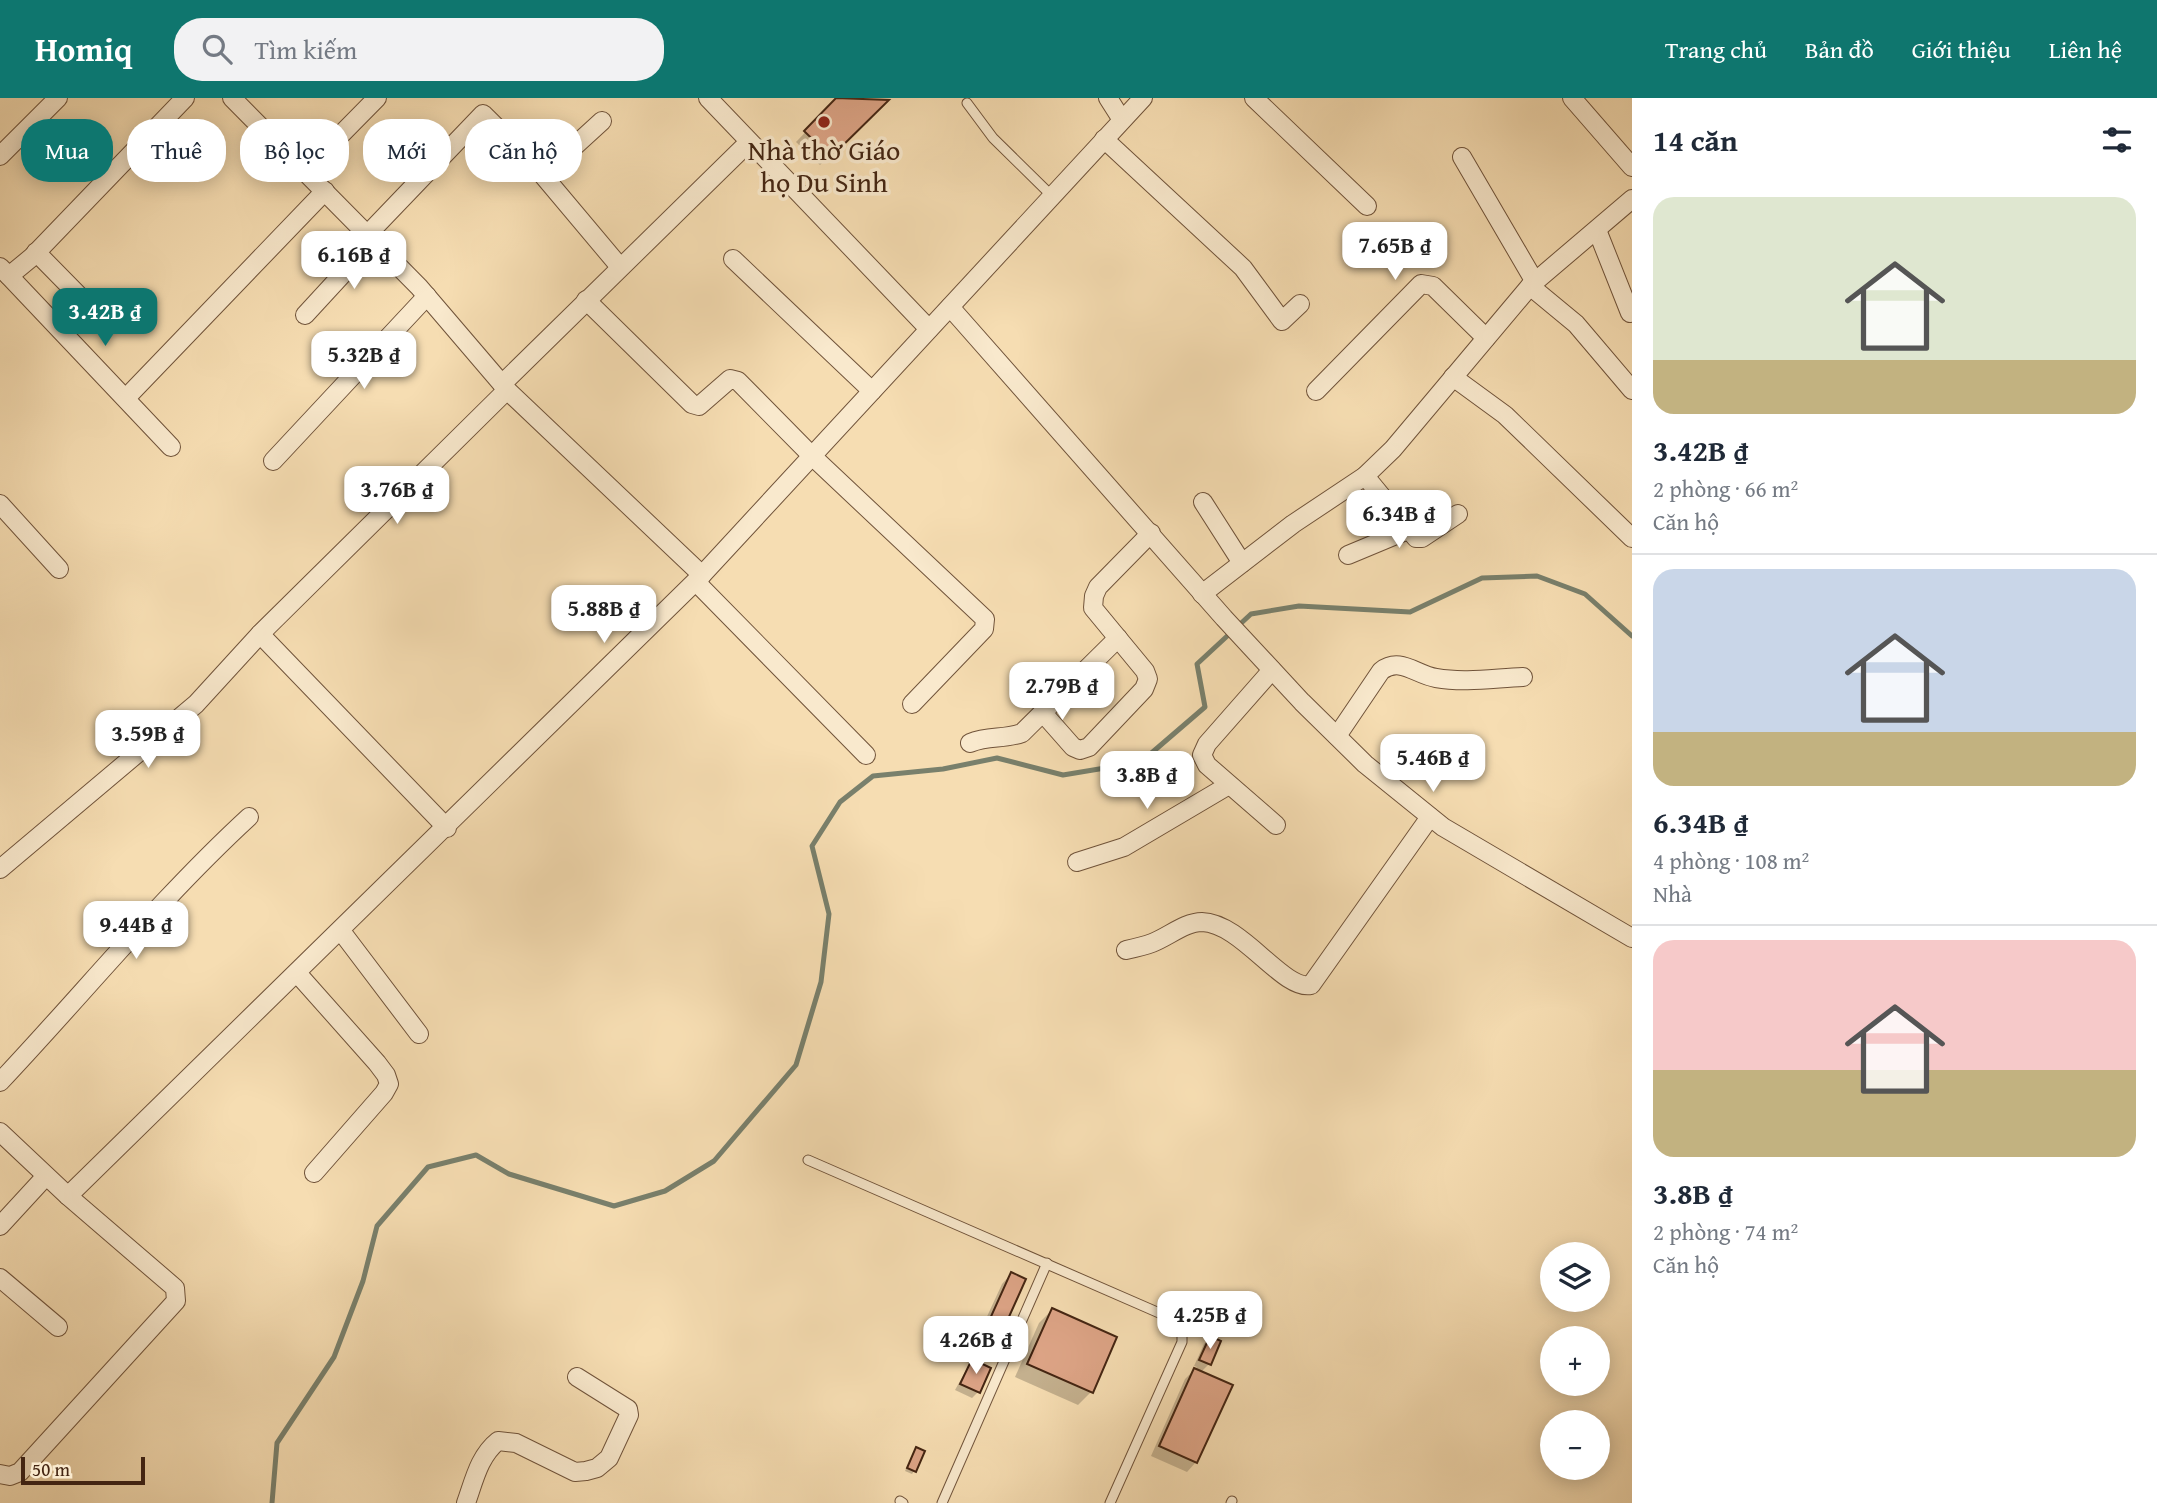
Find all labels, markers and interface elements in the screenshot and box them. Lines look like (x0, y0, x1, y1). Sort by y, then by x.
search box (174, 18, 664, 81)
text: Homiq (35, 25, 132, 73)
icon: search (198, 30, 236, 68)
text: Tìm kiếm (254, 30, 357, 69)
text: Trang chủ (1665, 32, 1767, 67)
text: Bản đồ (1805, 32, 1874, 67)
text: Giới thiệu (1912, 32, 2011, 67)
text: Liên hệ (2049, 32, 2122, 67)
marker: Nhà thờ Giáo họ Du Sinh (816, 114, 832, 130)
text: 14 căn (1653, 118, 1738, 162)
chip: Mua (21, 119, 113, 182)
chip: Thuê (127, 119, 226, 182)
chip: Bộ lọc (240, 119, 349, 182)
chip: Mới (363, 119, 451, 182)
chip: Căn hộ (465, 119, 582, 182)
icon: filters (2098, 121, 2136, 159)
place label: Nhà thờ Giáo họ Du Sinh (748, 129, 900, 202)
pin: 7.65B ₫ (1330, 222, 1460, 282)
text: 7.65B ₫ (1358, 228, 1432, 261)
pin: 6.16B ₫ (289, 232, 419, 291)
text: 6.16B ₫ (317, 237, 391, 270)
icon: home (1832, 243, 1958, 369)
pin: 3.42B ₫ (40, 288, 170, 348)
text: 3.42B ₫ (68, 294, 142, 327)
pin: 5.32B ₫ (299, 331, 429, 391)
text: 5.32B ₫ (327, 337, 401, 370)
text: 3.42B ₫ (1653, 428, 1749, 472)
pin: 3.76B ₫ (332, 466, 462, 526)
text: 3.76B ₫ (360, 472, 434, 505)
text: 2 phòng · 66 m² (1653, 472, 1798, 505)
pin: 6.34B ₫ (1334, 490, 1464, 550)
text: 6.34B ₫ (1362, 496, 1436, 529)
text: Căn hộ (1653, 505, 1719, 538)
pin: 5.88B ₫ (539, 586, 669, 645)
text: 5.88B ₫ (567, 591, 641, 624)
icon: home (1832, 615, 1958, 741)
pin: 2.79B ₫ (997, 662, 1127, 722)
text: 2.79B ₫ (1025, 668, 1099, 701)
pin: 3.59B ₫ (83, 710, 213, 770)
text: 3.59B ₫ (111, 716, 185, 749)
pin: 5.46B ₫ (1368, 734, 1498, 794)
text: 5.46B ₫ (1396, 740, 1470, 773)
pin: 3.8B ₫ (1090, 752, 1204, 811)
text: 3.8B ₫ (1116, 757, 1178, 790)
text: 6.34B ₫ (1653, 800, 1749, 844)
text: 4 phòng · 108 m² (1653, 844, 1809, 877)
text: Nhà (1653, 877, 1692, 910)
pin: 9.44B ₫ (71, 902, 201, 961)
text: 9.44B ₫ (99, 907, 173, 940)
icon: home (1832, 986, 1958, 1112)
text: 3.8B ₫ (1653, 1171, 1733, 1215)
text: 2 phòng · 74 m² (1653, 1215, 1798, 1248)
map controls (1540, 1242, 1610, 1480)
button: layers (1540, 1242, 1610, 1312)
text: Căn hộ (1653, 1248, 1719, 1281)
pin: 4.25B ₫ (1145, 1292, 1275, 1351)
text: 4.25B ₫ (1173, 1297, 1247, 1330)
pin: 4.26B ₫ (911, 1316, 1041, 1376)
text: 4.26B ₫ (939, 1322, 1013, 1355)
button: + (1540, 1326, 1610, 1396)
button: − (1540, 1410, 1610, 1480)
scale bar (21, 1454, 145, 1486)
text: 50 m (32, 1455, 70, 1483)

